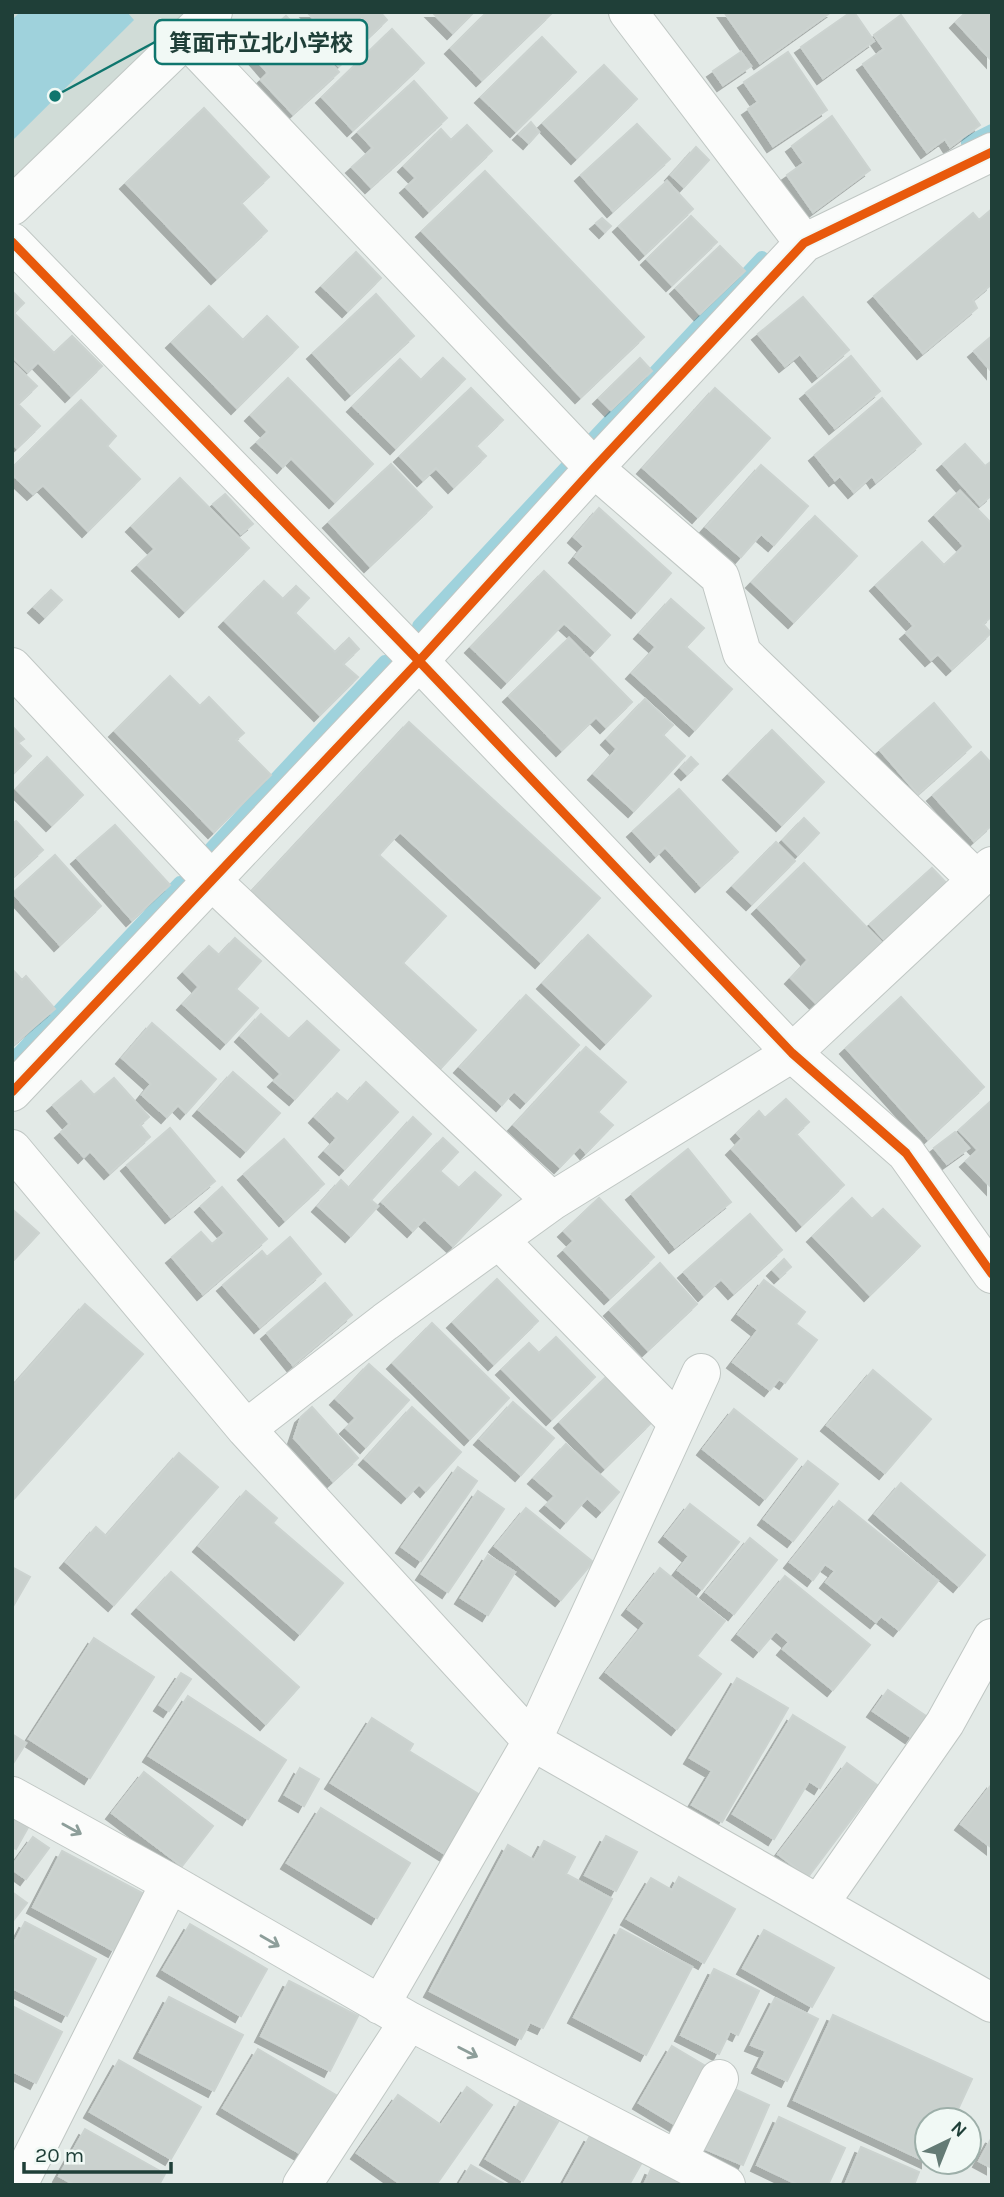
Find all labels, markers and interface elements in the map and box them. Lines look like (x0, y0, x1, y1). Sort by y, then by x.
callout: 箕面市立北小学校 (155, 20, 367, 64)
text: 箕面市立北小学校 (169, 30, 353, 57)
one-way arrow (61, 1823, 82, 1836)
one-way arrow (259, 1934, 279, 1948)
one-way arrow (457, 2045, 478, 2059)
north arrow (913, 2106, 983, 2176)
text: N (946, 2117, 971, 2142)
scale bar (24, 2130, 172, 2174)
text: 20 m (35, 2143, 84, 2167)

